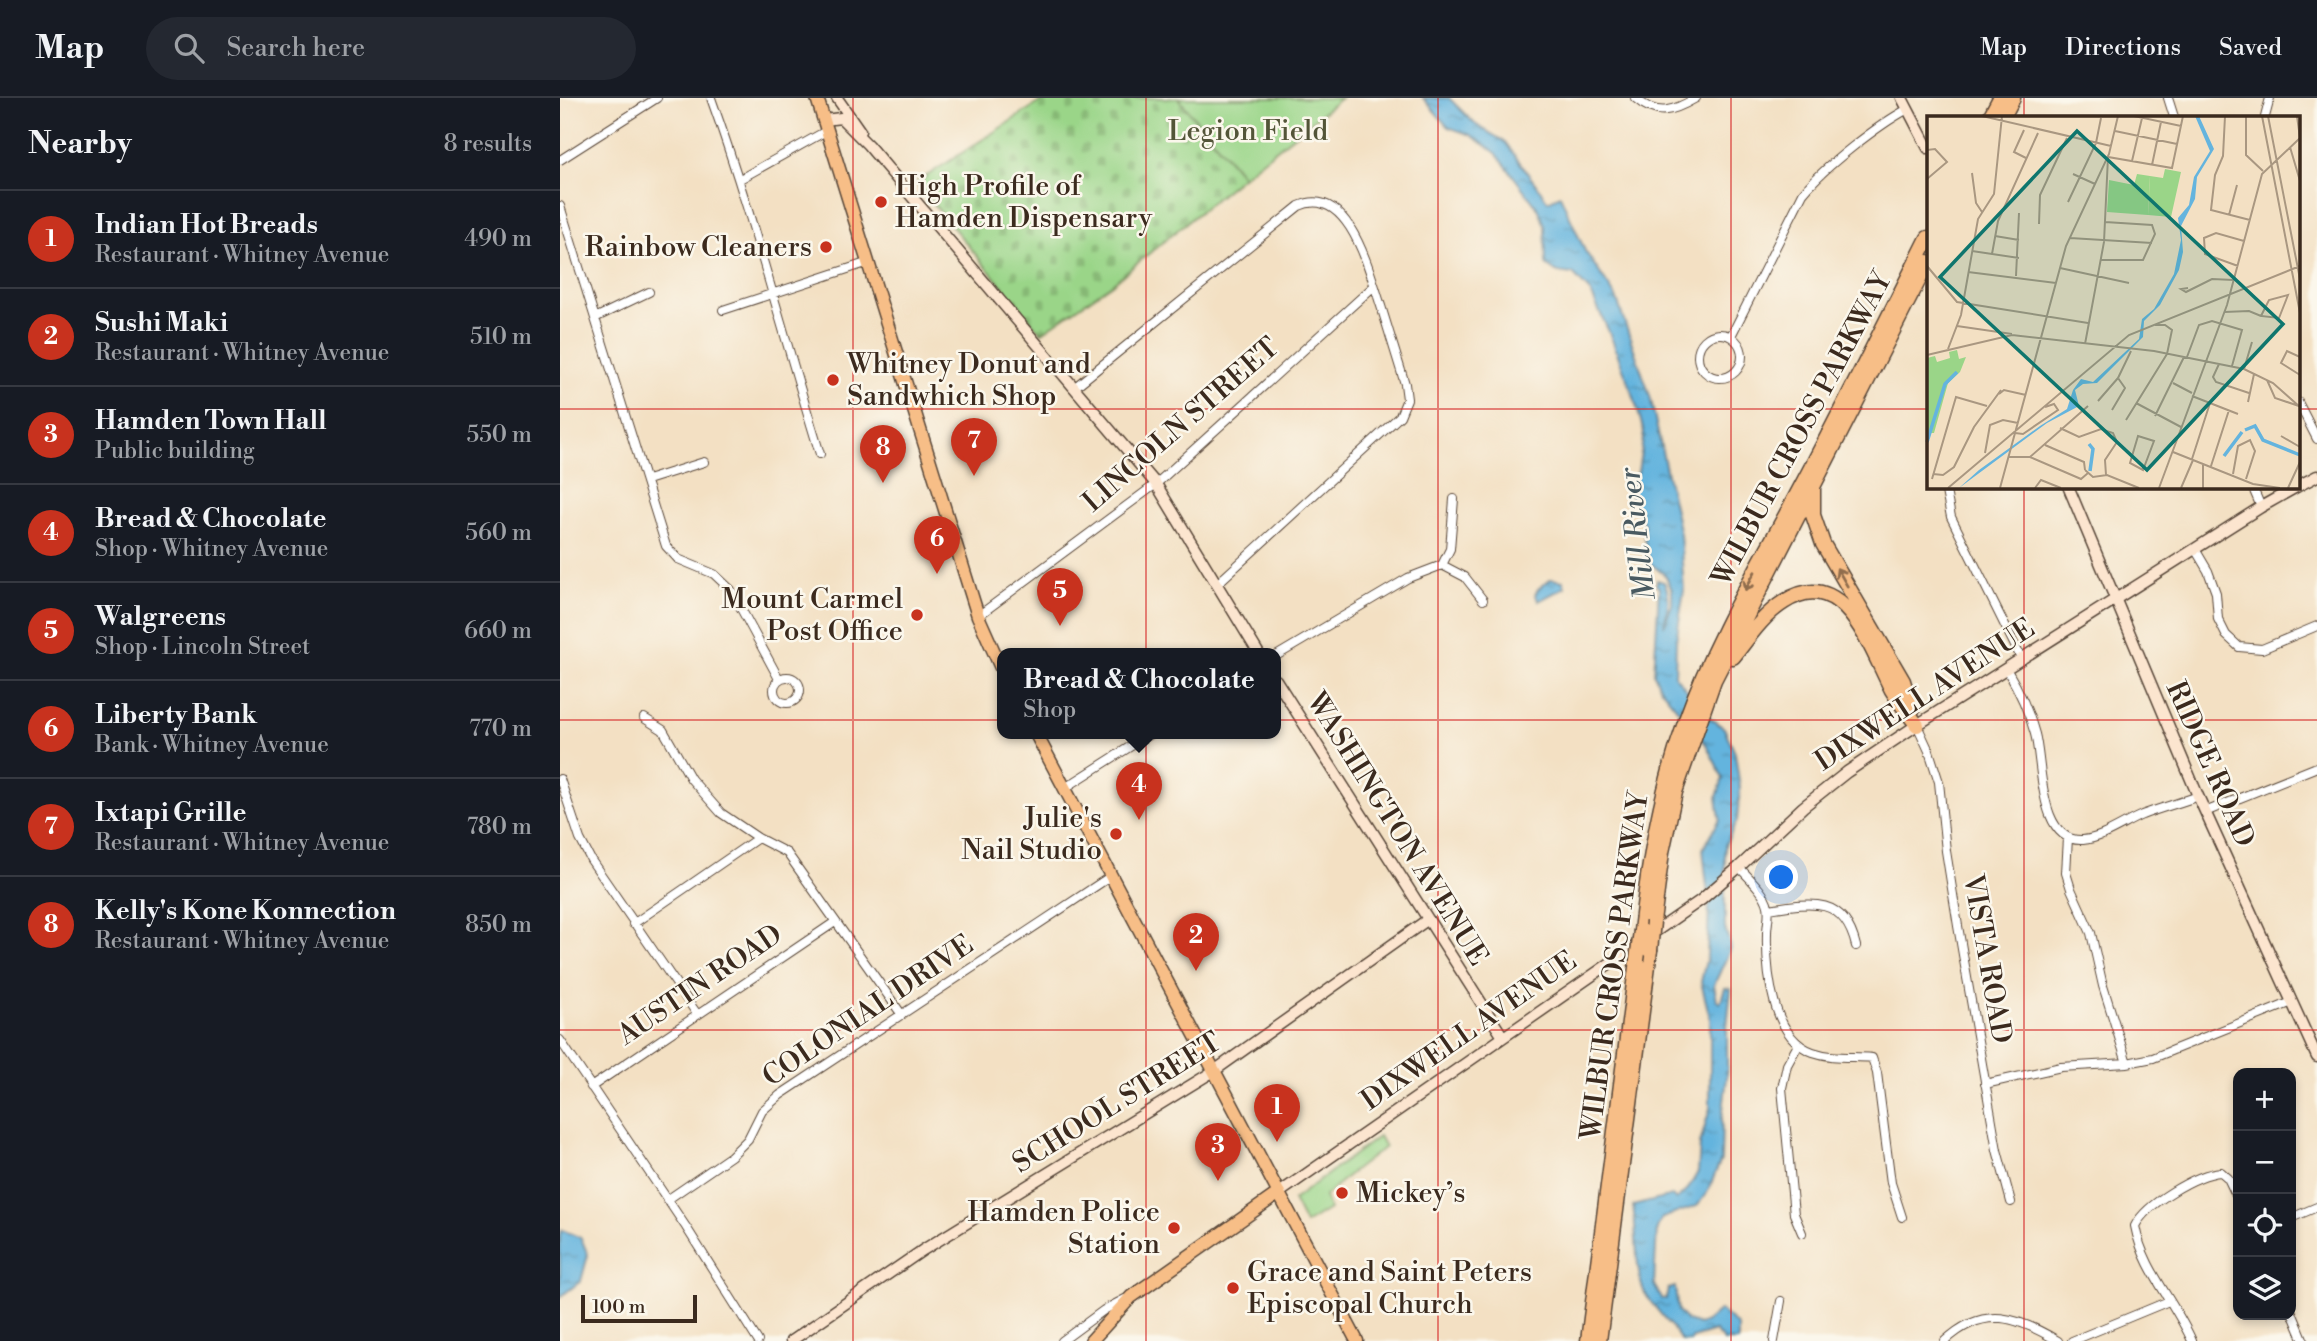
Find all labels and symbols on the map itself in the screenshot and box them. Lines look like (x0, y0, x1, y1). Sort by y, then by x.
park label: Legion Field (1168, 114, 1328, 149)
inset map (1927, 116, 2300, 488)
place label: High Profile of Hamden Dispensary (895, 169, 1152, 236)
marker: High Profile of Hamden Dispensary (873, 194, 889, 210)
place label: Rainbow Cleaners (585, 230, 812, 265)
marker: Rainbow Cleaners (818, 239, 834, 255)
street label: WILBUR CROSS PARKWAY (1704, 264, 1901, 593)
street label: LINCOLN STREET (1076, 330, 1286, 520)
place label: Whitney Donut and Sandwhich Shop (846, 347, 1091, 414)
marker: Whitney Donut and Sandwhich Shop (825, 372, 841, 388)
pin: 7 (951, 418, 997, 476)
pin: 8 (860, 425, 906, 483)
water label: Mill River (1611, 464, 1665, 603)
pin: 6 (914, 516, 960, 574)
pin: 5 (1037, 568, 1083, 626)
one-way arrow (1835, 568, 1849, 588)
one-way arrow (1743, 570, 1756, 591)
place label: Mount Carmel Post Office (721, 582, 903, 649)
marker: Mount Carmel Post Office (909, 607, 925, 623)
street label: DIXWELL AVENUE (1809, 611, 2041, 779)
street label: RIDGE ROAD (2158, 676, 2262, 852)
street label: WASHINGTON AVENUE (1298, 685, 1495, 972)
pin: 4 (1116, 762, 1162, 820)
street label: WILBUR CROSS PARKWAY (1573, 788, 1657, 1143)
place label: Julie's Nail Studio (961, 801, 1102, 868)
marker: Julie's Nail Studio (1108, 826, 1124, 842)
your location (1764, 860, 1798, 894)
street label: VISTA ROAD (1955, 871, 2019, 1046)
pin: 2 (1173, 913, 1219, 971)
street label: AUSTIN ROAD (610, 917, 789, 1054)
street label: COLONIAL DRIVE (756, 927, 980, 1095)
street label: DIXWELL AVENUE (1354, 944, 1584, 1118)
street label: SCHOOL STREET (1006, 1025, 1228, 1181)
pin: 1 (1254, 1084, 1300, 1142)
pin: 3 (1195, 1123, 1241, 1181)
place label: Mickey’s (1356, 1176, 1465, 1211)
marker: Mickey’s (1334, 1185, 1350, 1201)
place label: Hamden Police Station (968, 1195, 1160, 1262)
marker: Hamden Police Station (1166, 1220, 1182, 1236)
place label: Grace and Saint Peters Episcopal Church (1247, 1255, 1532, 1322)
marker: Grace and Saint Peters Episcopal Church (1225, 1280, 1241, 1296)
scale bar (581, 1292, 696, 1324)

